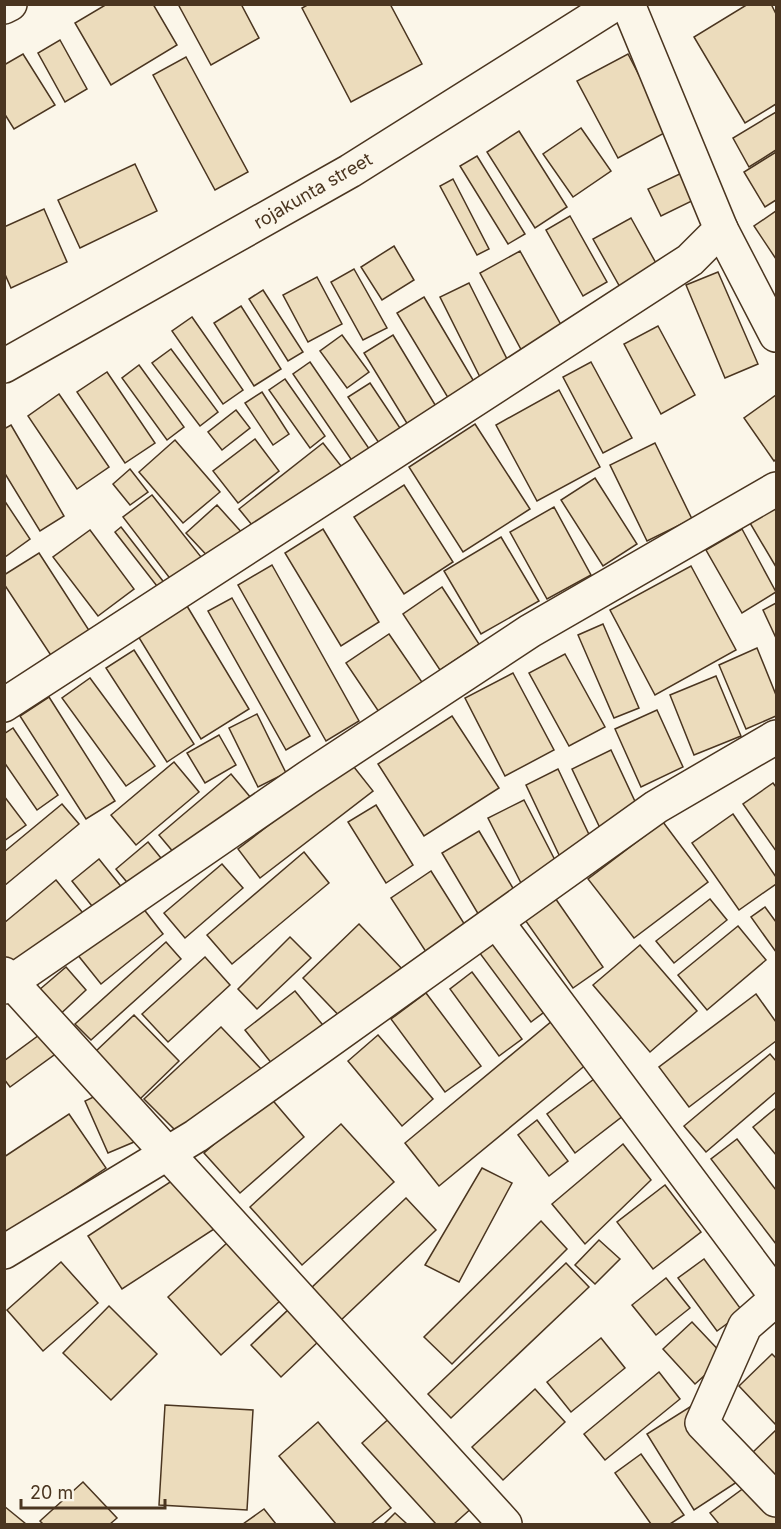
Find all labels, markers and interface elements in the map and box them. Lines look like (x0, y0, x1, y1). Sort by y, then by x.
street label: rojakunta street (250, 148, 376, 233)
scale bar (21, 1472, 165, 1510)
text: 20 m (30, 1482, 73, 1503)

